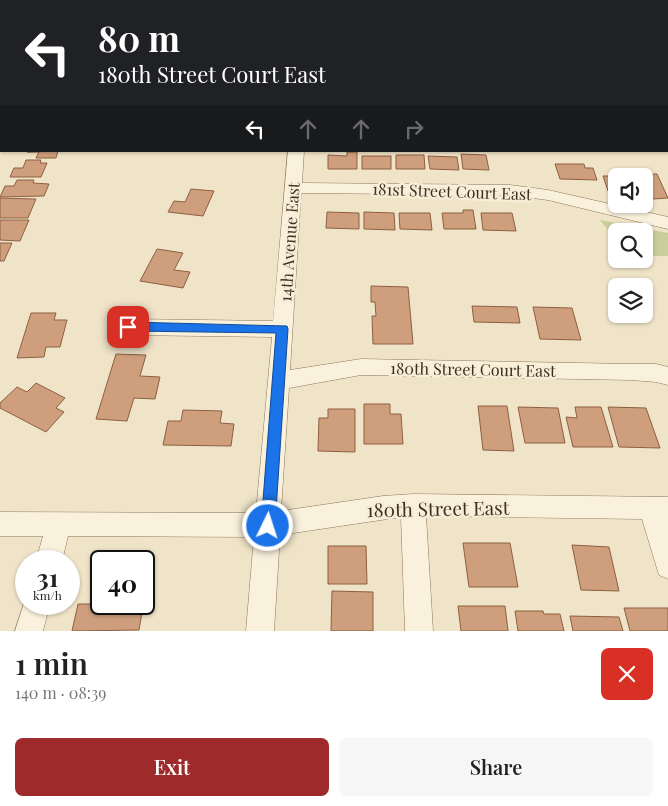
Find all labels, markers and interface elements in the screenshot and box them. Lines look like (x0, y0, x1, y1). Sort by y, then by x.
text: 80 m (98, 14, 180, 61)
icon: left (15, 20, 80, 85)
text: 180th Street Court East (98, 59, 326, 89)
icon: left (241, 115, 269, 143)
icon: ahead (294, 115, 322, 143)
icon: ahead (347, 115, 375, 143)
icon: right (400, 115, 428, 143)
map controls (608, 168, 653, 323)
button: sound (608, 168, 653, 213)
street label: 181st Street Court East (372, 178, 532, 204)
street label: 14th Avenue East (274, 181, 304, 302)
button: search (608, 223, 653, 268)
button: layers (608, 278, 653, 323)
pin (107, 306, 149, 348)
icon: arrive (114, 313, 142, 341)
street label: 180th Street Court East (390, 357, 556, 381)
street label: 180th Street East (366, 494, 510, 522)
position arrow (241, 499, 293, 551)
speed limit sign: 40 (90, 550, 155, 615)
text: 31 (37, 560, 58, 593)
text: km/h (33, 587, 62, 603)
text: 1 min (15, 643, 88, 683)
button: close (601, 648, 653, 700)
text: 140 m · 08:39 (15, 682, 106, 703)
button: Exit (15, 738, 329, 796)
button: Share (339, 738, 653, 796)

